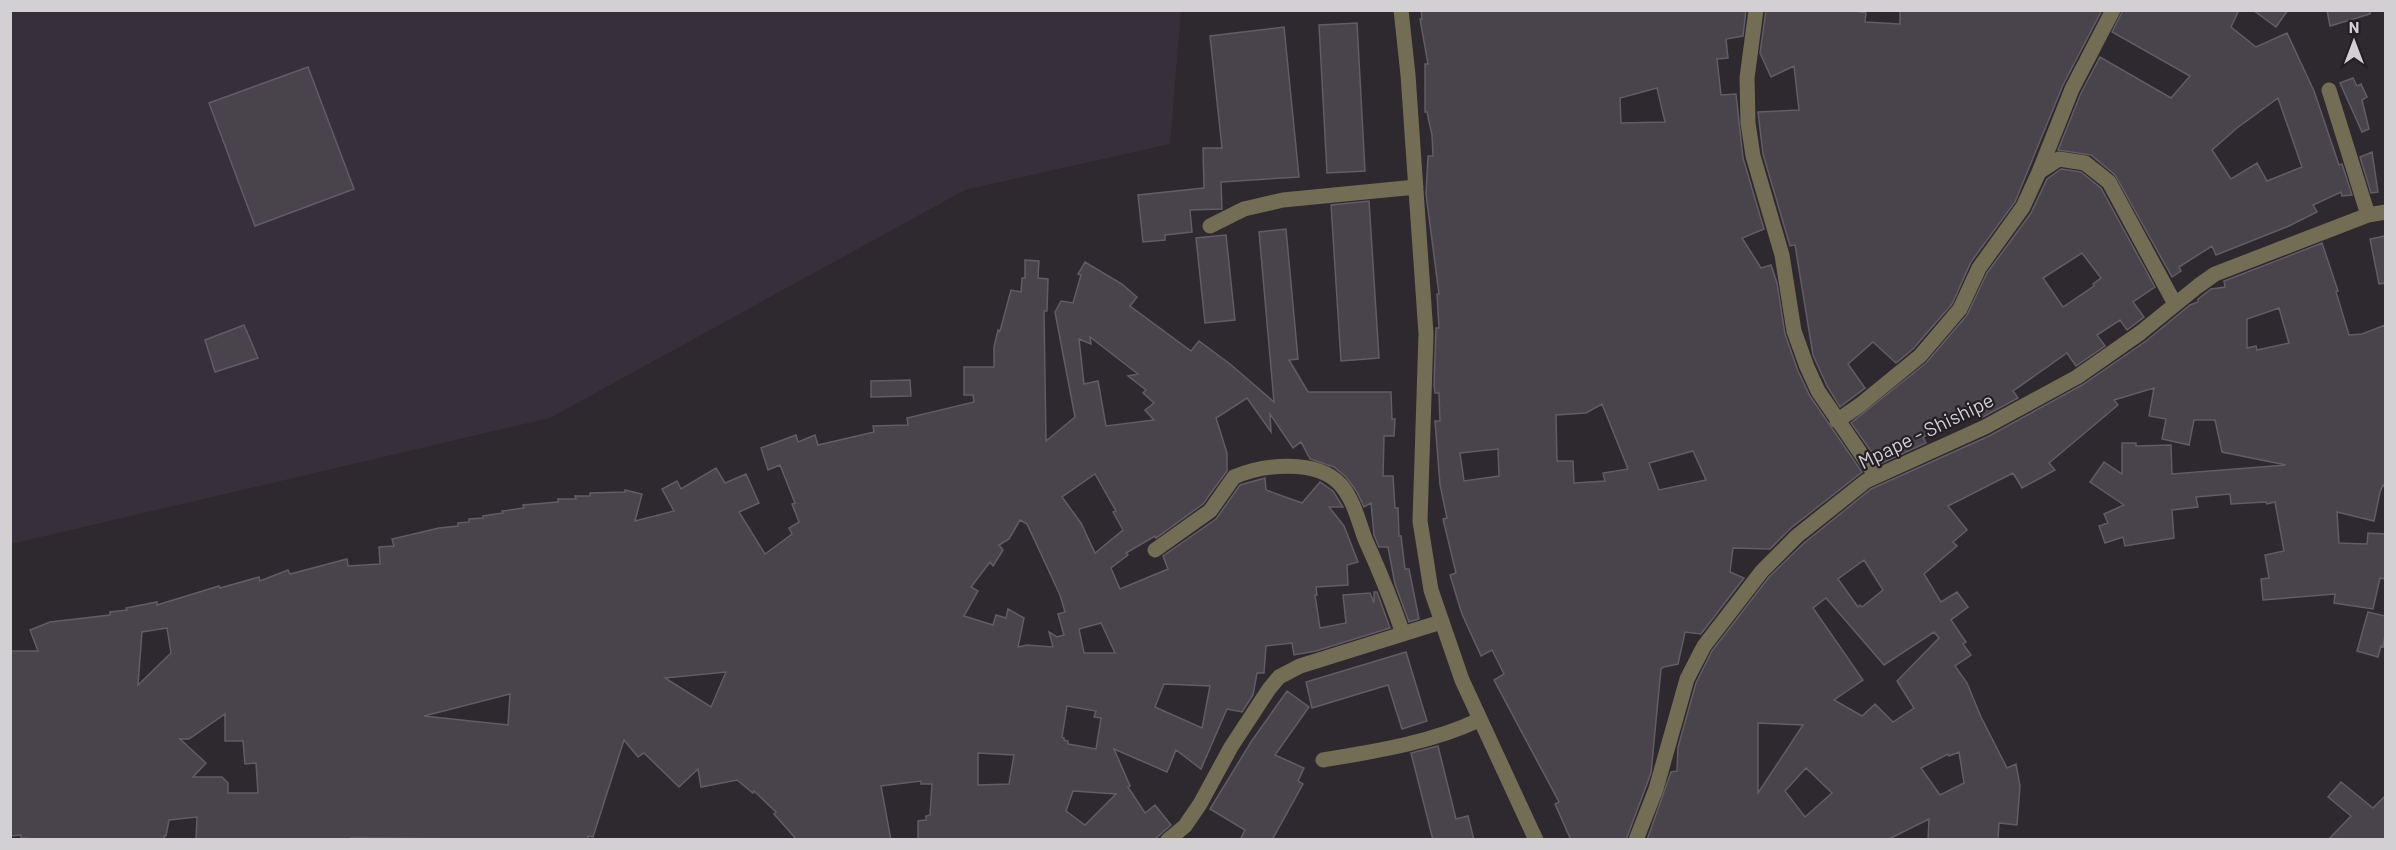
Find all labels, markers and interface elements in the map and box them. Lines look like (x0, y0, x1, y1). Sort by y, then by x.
north arrow (2324, 12, 2384, 72)
text: N (2349, 17, 2359, 36)
street label: Mpape - Shishipe (1854, 387, 1997, 473)

